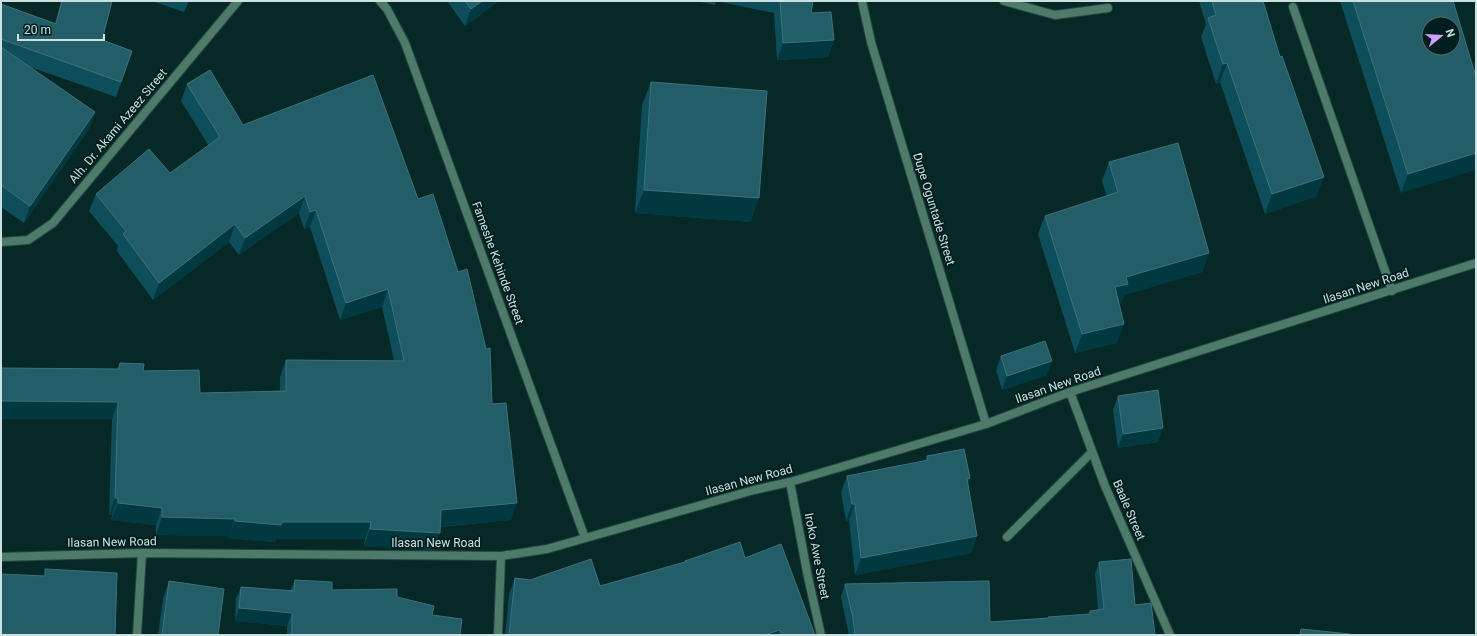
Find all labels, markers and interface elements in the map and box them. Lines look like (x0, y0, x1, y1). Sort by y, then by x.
scale bar (18, 16, 104, 42)
north arrow (1421, 16, 1461, 56)
text: 20 m (24, 23, 51, 37)
text: N (1443, 27, 1457, 39)
street label: Alh. Dr. Akami Azeez Street (66, 66, 170, 186)
street label: Dupe Oguntade Street (910, 151, 958, 267)
street label: Fameshe Kehinde Street (469, 200, 527, 326)
street label: Ilasan New Road (1321, 266, 1411, 306)
street label: Ilasan New Road (1013, 364, 1103, 406)
street label: Ilasan New Road (704, 462, 794, 498)
street label: Baale Street (1110, 478, 1148, 542)
street label: Iroko Awe Street (802, 512, 832, 600)
street label: Ilasan New Road (67, 534, 157, 550)
street label: Ilasan New Road (391, 536, 481, 550)

